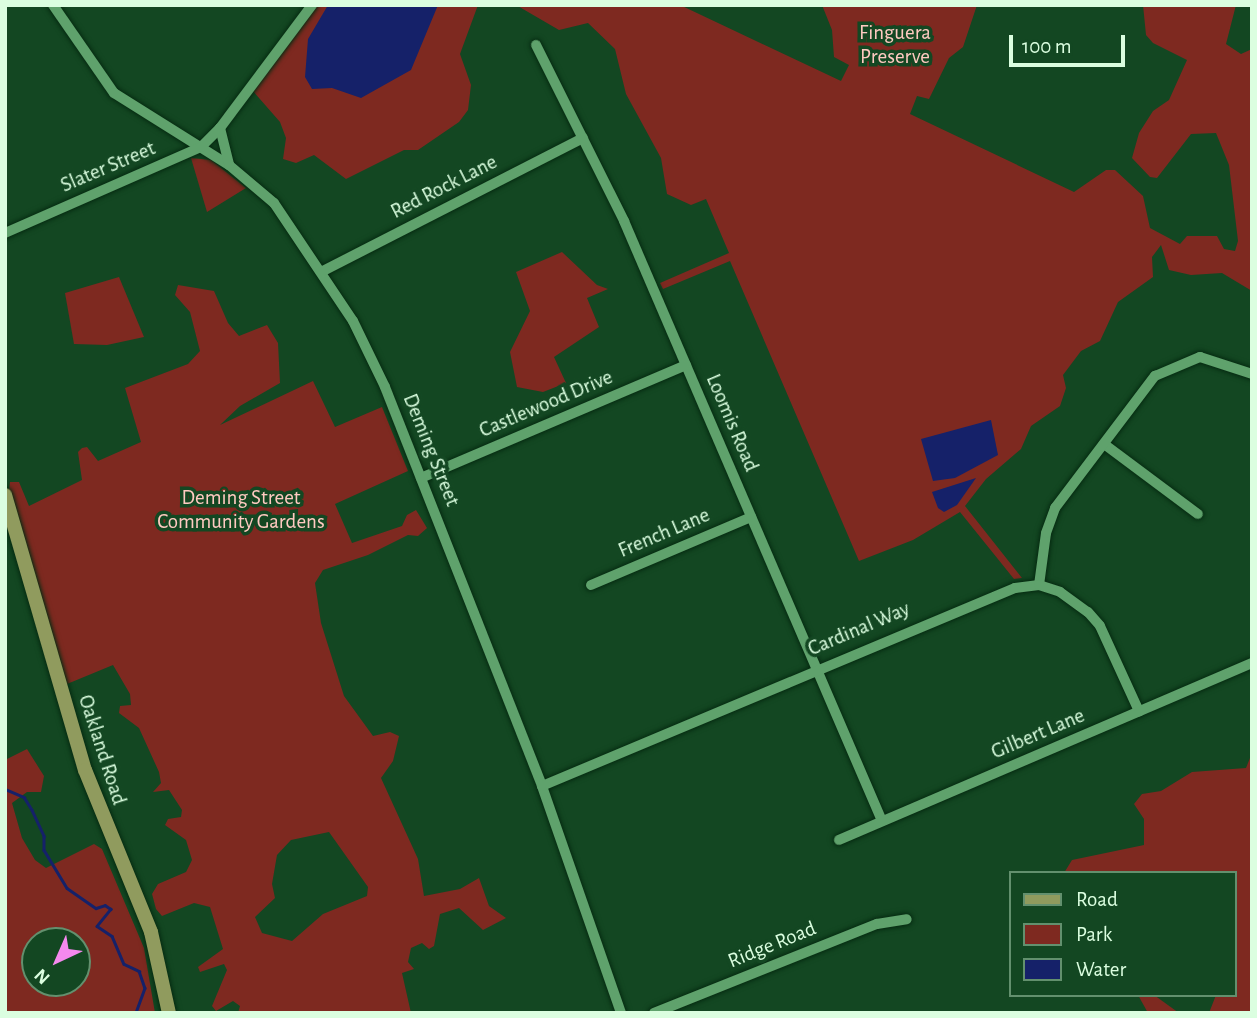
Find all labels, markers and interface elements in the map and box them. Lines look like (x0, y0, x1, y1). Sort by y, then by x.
park label: Finguera Preserve (859, 20, 931, 70)
scale bar (1012, 21, 1128, 65)
text: 100 m (1022, 36, 1072, 57)
street label: Slater Street (57, 136, 159, 198)
street label: Red Rock Lane (387, 149, 501, 225)
street label: Castlewood Drive (476, 365, 616, 443)
street label: Loomis Road (700, 370, 764, 476)
street label: Deming Street (397, 390, 465, 510)
park label: Deming Street Community Gardens (157, 485, 325, 535)
street label: French Lane (615, 502, 713, 564)
street label: Cardinal Way (804, 596, 914, 662)
street label: Oakland Road (72, 692, 132, 808)
street label: Gilbert Lane (987, 703, 1089, 765)
legend (1009, 871, 1236, 997)
text: Road (1076, 889, 1118, 910)
street label: Ridge Road (724, 916, 820, 974)
text: Park (1076, 924, 1112, 945)
north arrow (21, 927, 91, 997)
text: Water (1076, 959, 1126, 980)
text: N (31, 965, 54, 987)

